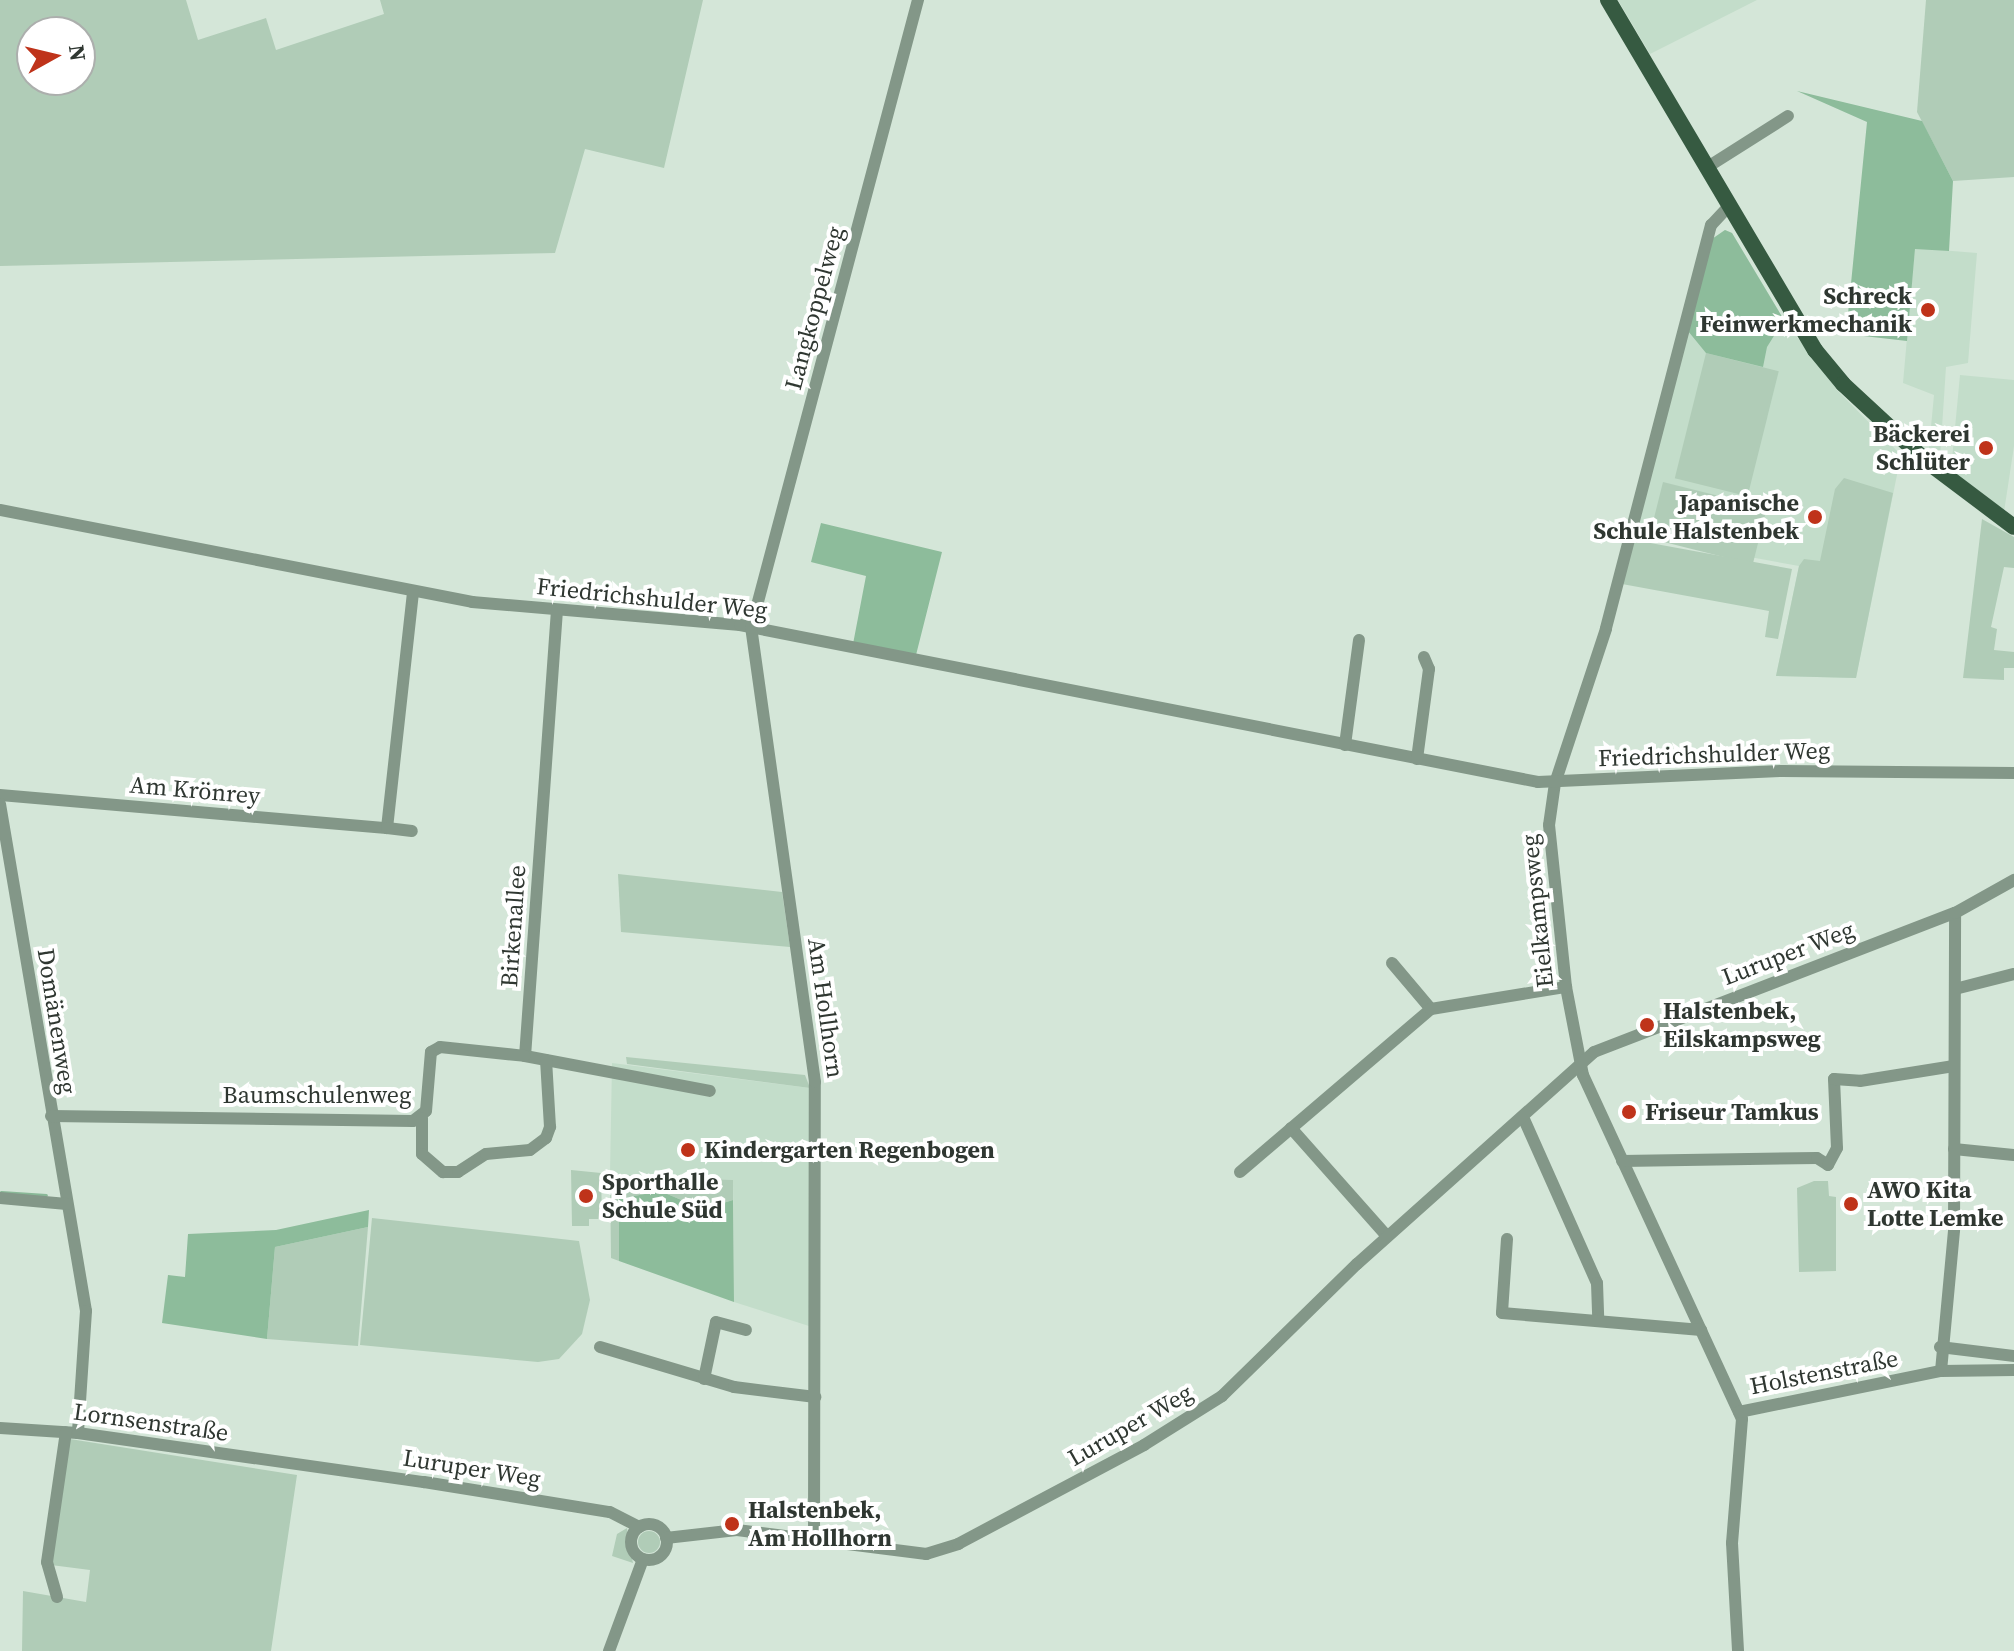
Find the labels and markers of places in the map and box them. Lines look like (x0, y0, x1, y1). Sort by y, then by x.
place label: Schreck Feinwerkmechanik (1699, 282, 1912, 338)
marker: Schreck Feinwerkmechanik (1919, 301, 1937, 319)
place label: Bäckerei Schlüter (1873, 420, 1970, 476)
marker: Bäckerei Schlüter (1977, 439, 1995, 457)
place label: Japanische Schule Halstenbek (1593, 489, 1799, 545)
marker: Japanische Schule Halstenbek (1806, 508, 1824, 526)
place label: Halstenbek, Eilskampsweg (1663, 997, 1821, 1053)
marker: Halstenbek, Eilskampsweg (1638, 1016, 1656, 1034)
place label: Friseur Tamkus (1645, 1098, 1819, 1126)
marker: Friseur Tamkus (1620, 1103, 1638, 1121)
place label: Kindergarten Regenbogen (704, 1136, 995, 1164)
marker: Kindergarten Regenbogen (679, 1141, 697, 1159)
place label: Sporthalle Schule Süd (602, 1168, 723, 1224)
place label: AWO Kita Lotte Lemke (1867, 1176, 2004, 1232)
marker: Sporthalle Schule Süd (577, 1187, 595, 1205)
marker: AWO Kita Lotte Lemke (1842, 1195, 1860, 1213)
place label: Halstenbek, Am Hollhorn (748, 1496, 892, 1552)
marker: Halstenbek, Am Hollhorn (723, 1515, 741, 1533)

